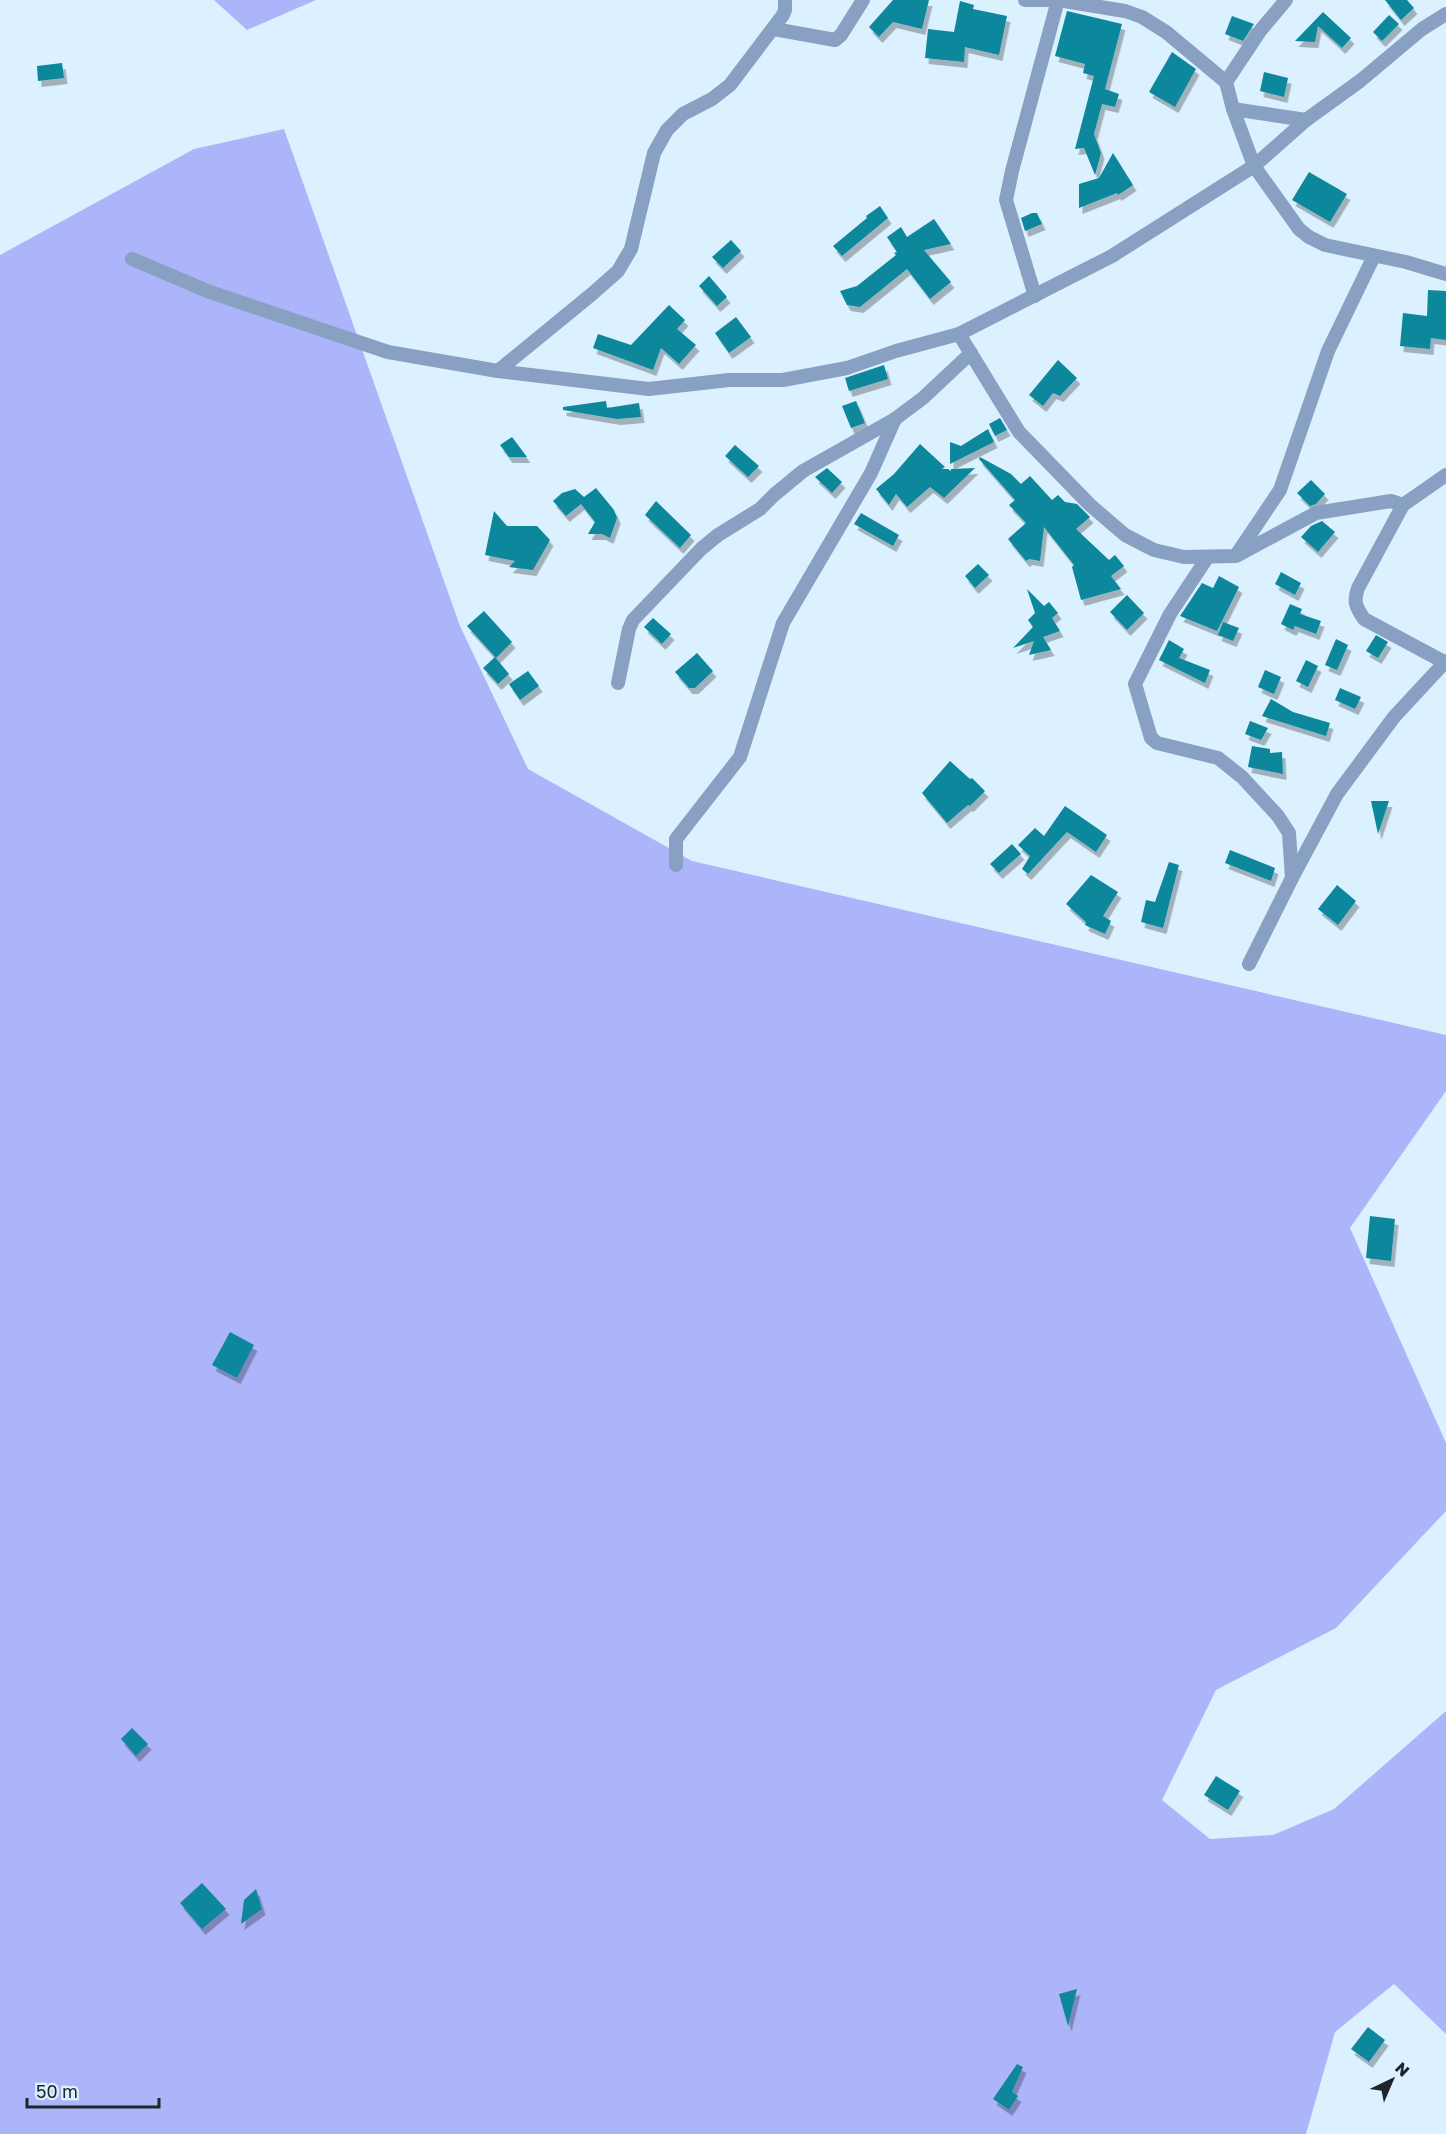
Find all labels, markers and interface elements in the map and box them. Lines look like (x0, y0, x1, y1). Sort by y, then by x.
north arrow (1362, 2050, 1422, 2110)
text: N (1391, 2058, 1414, 2081)
scale bar (27, 2071, 159, 2109)
text: 50 m (36, 2080, 78, 2102)

